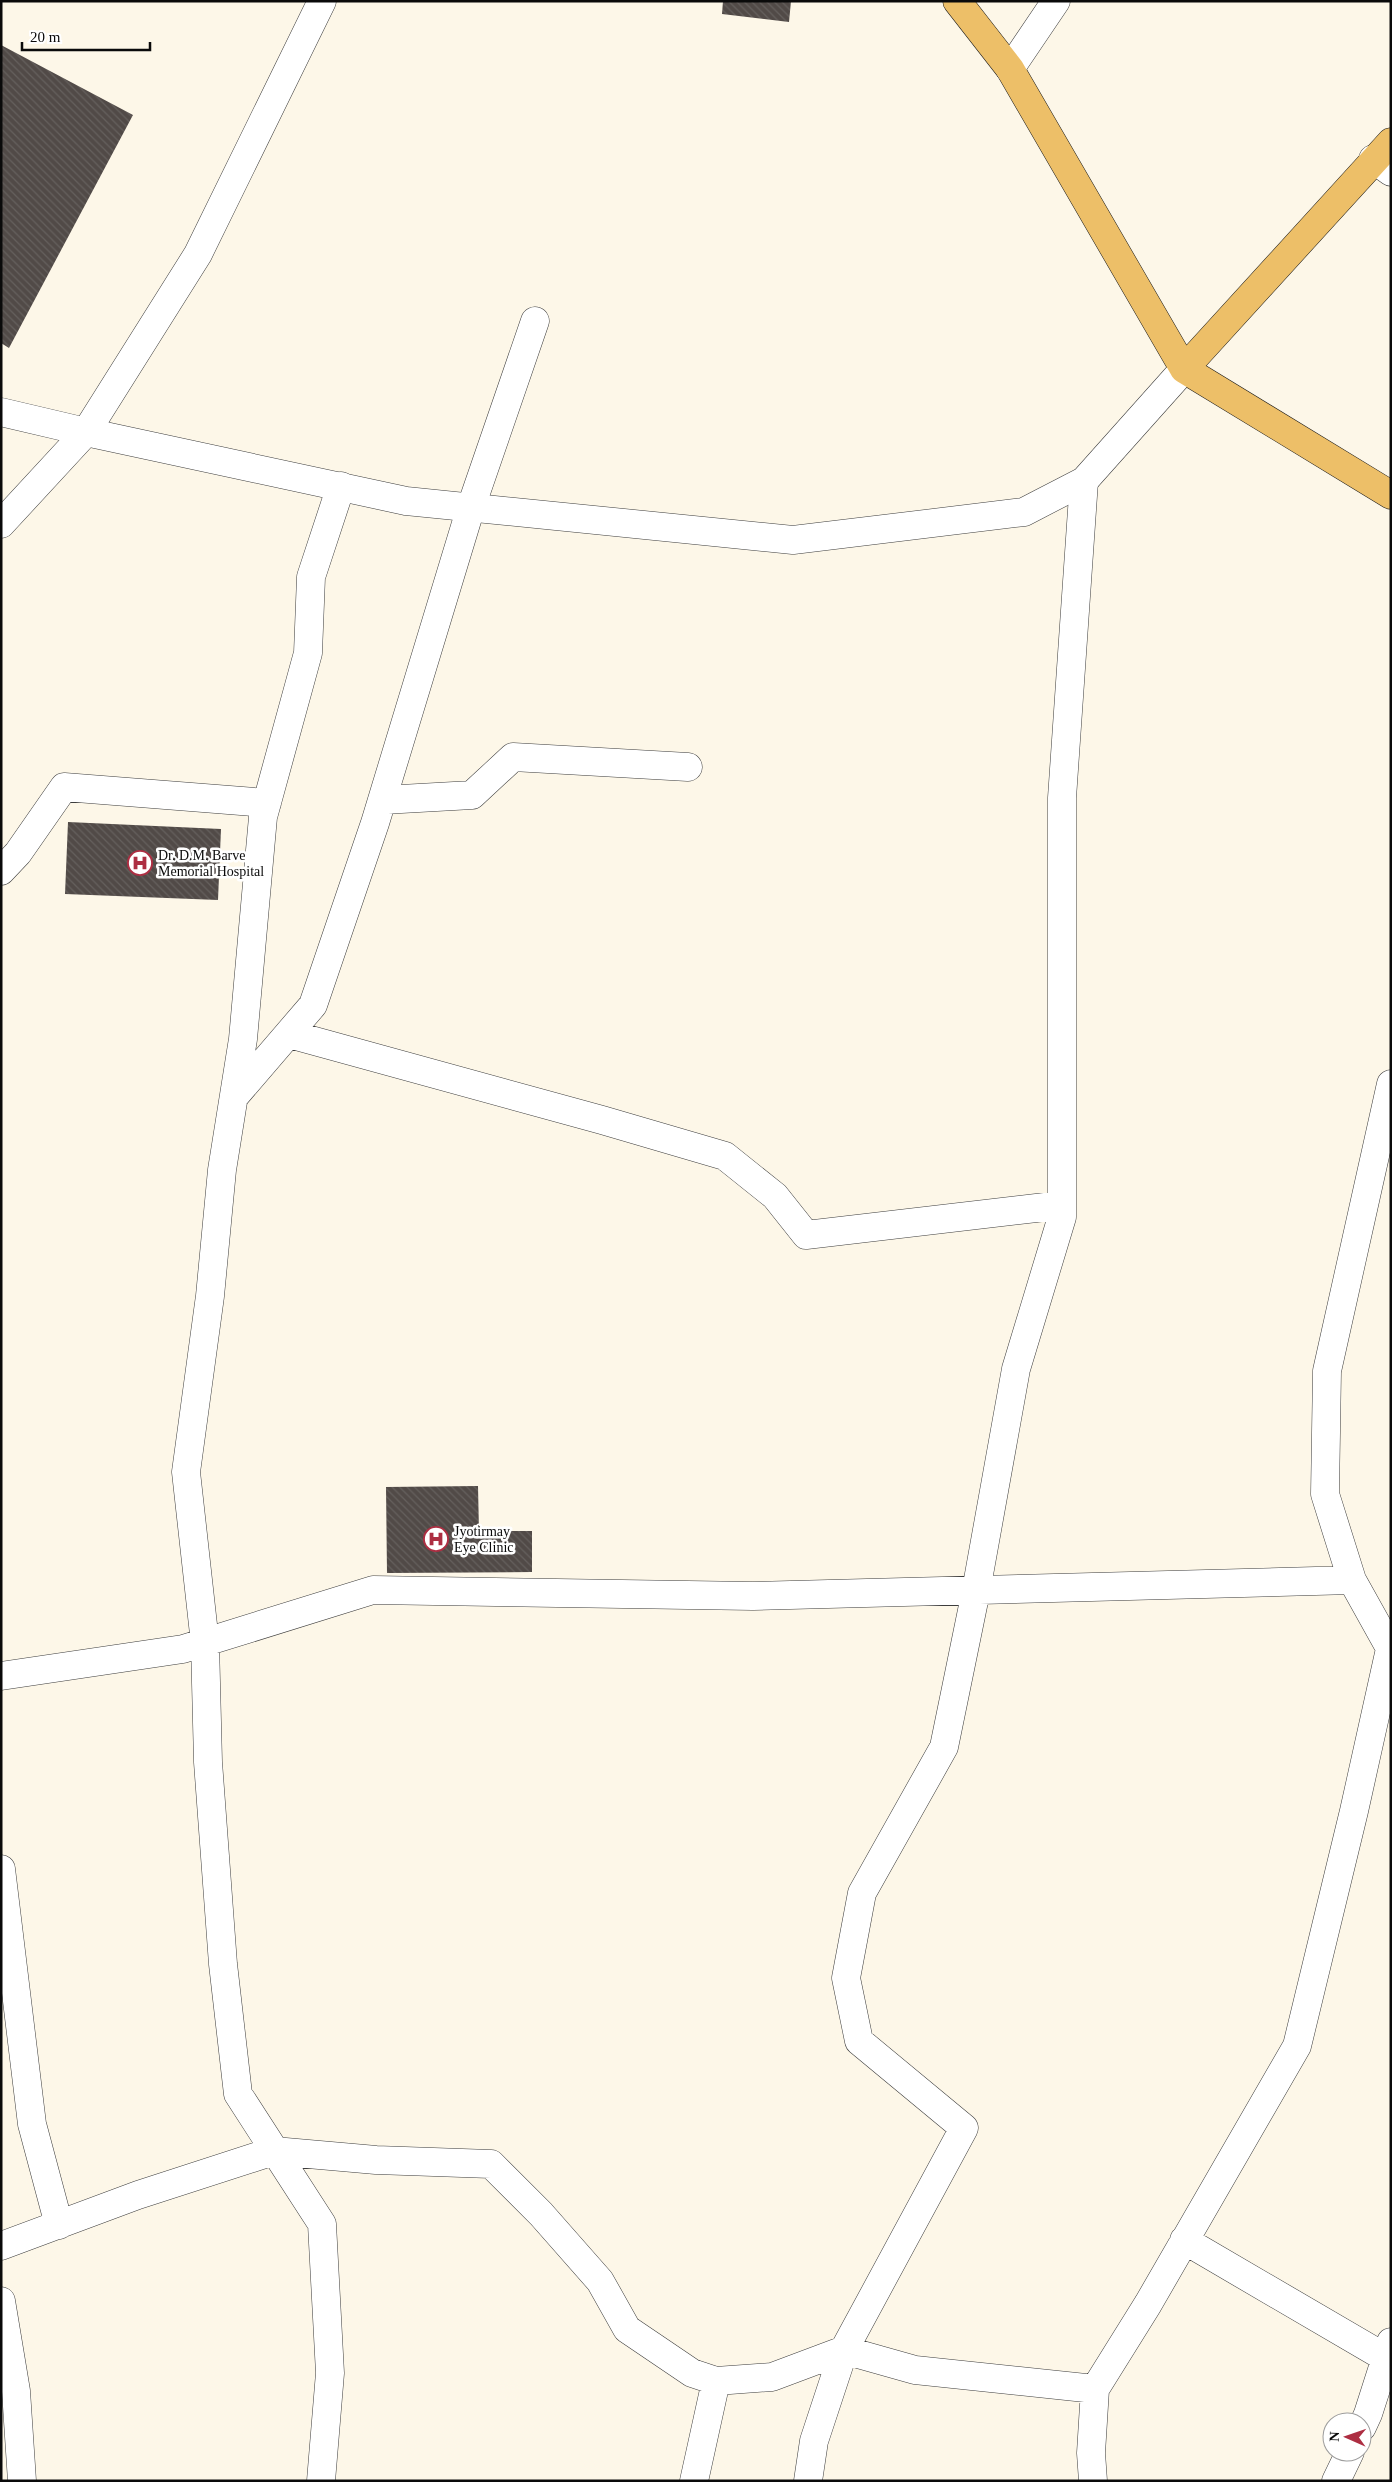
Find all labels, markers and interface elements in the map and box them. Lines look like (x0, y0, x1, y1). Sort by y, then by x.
scale bar (22, 20, 150, 52)
text: 20 m (30, 29, 61, 45)
place label: Dr. D.M. Barve Memorial Hospital (158, 848, 264, 879)
hospital icon: Dr. D.M. Barve Memorial Hospital (127, 850, 153, 876)
place label: Jyotirmay Eye Clinic (454, 1524, 514, 1555)
hospital icon: Jyotirmay Eye Clinic (423, 1526, 449, 1552)
north arrow (1322, 2412, 1372, 2462)
text: N (1327, 2431, 1342, 2442)

